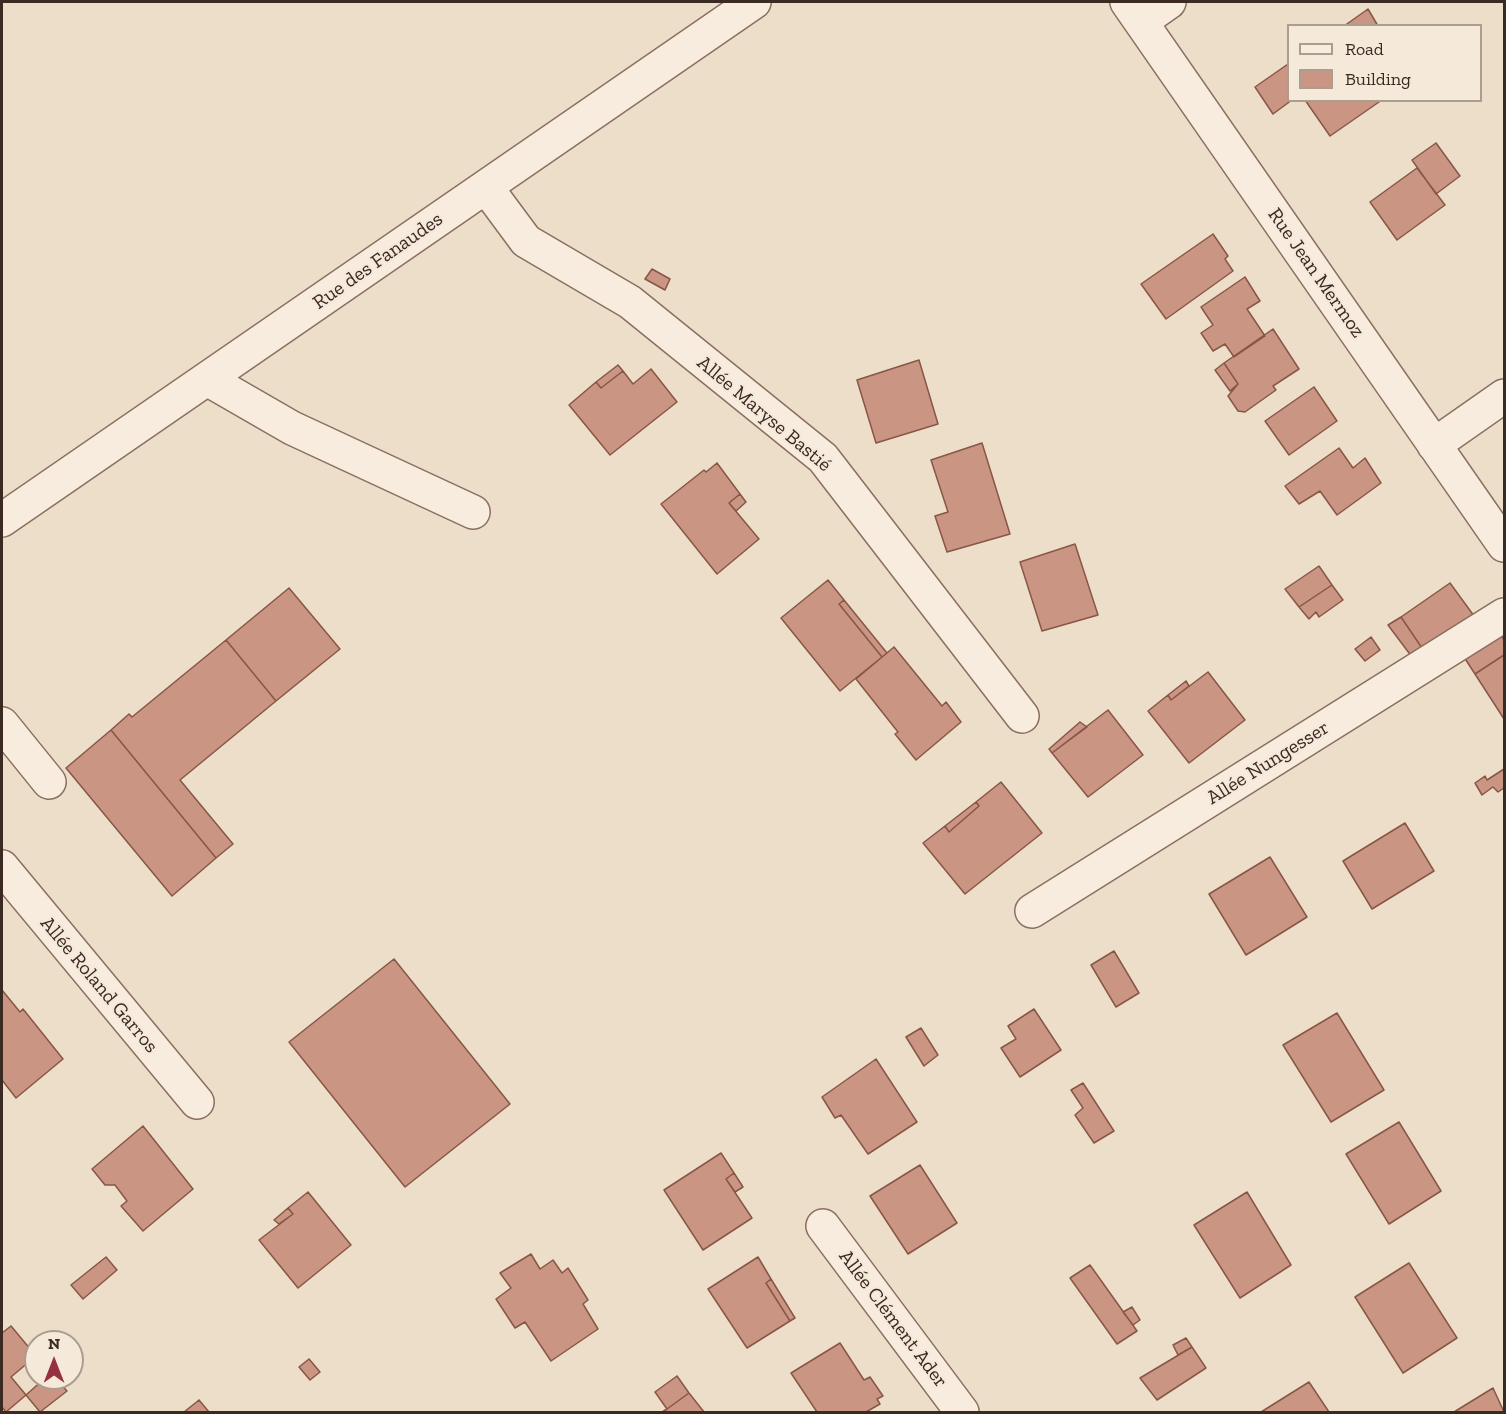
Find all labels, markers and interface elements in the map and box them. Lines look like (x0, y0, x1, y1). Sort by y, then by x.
legend (1287, 24, 1482, 102)
text: Road (1345, 38, 1384, 60)
text: Building (1345, 68, 1411, 90)
street label: Rue Jean Mermoz (1262, 203, 1370, 343)
street label: Rue des Fanaudes (308, 207, 448, 315)
street label: Allée Maryse Bastié (692, 351, 836, 477)
street label: Allée Nungesser (1202, 716, 1334, 810)
street label: Allée Roland Garros (35, 912, 163, 1058)
street label: Allée Clément Ader (833, 1245, 953, 1393)
north arrow (24, 1330, 84, 1390)
text: N (48, 1334, 60, 1353)

